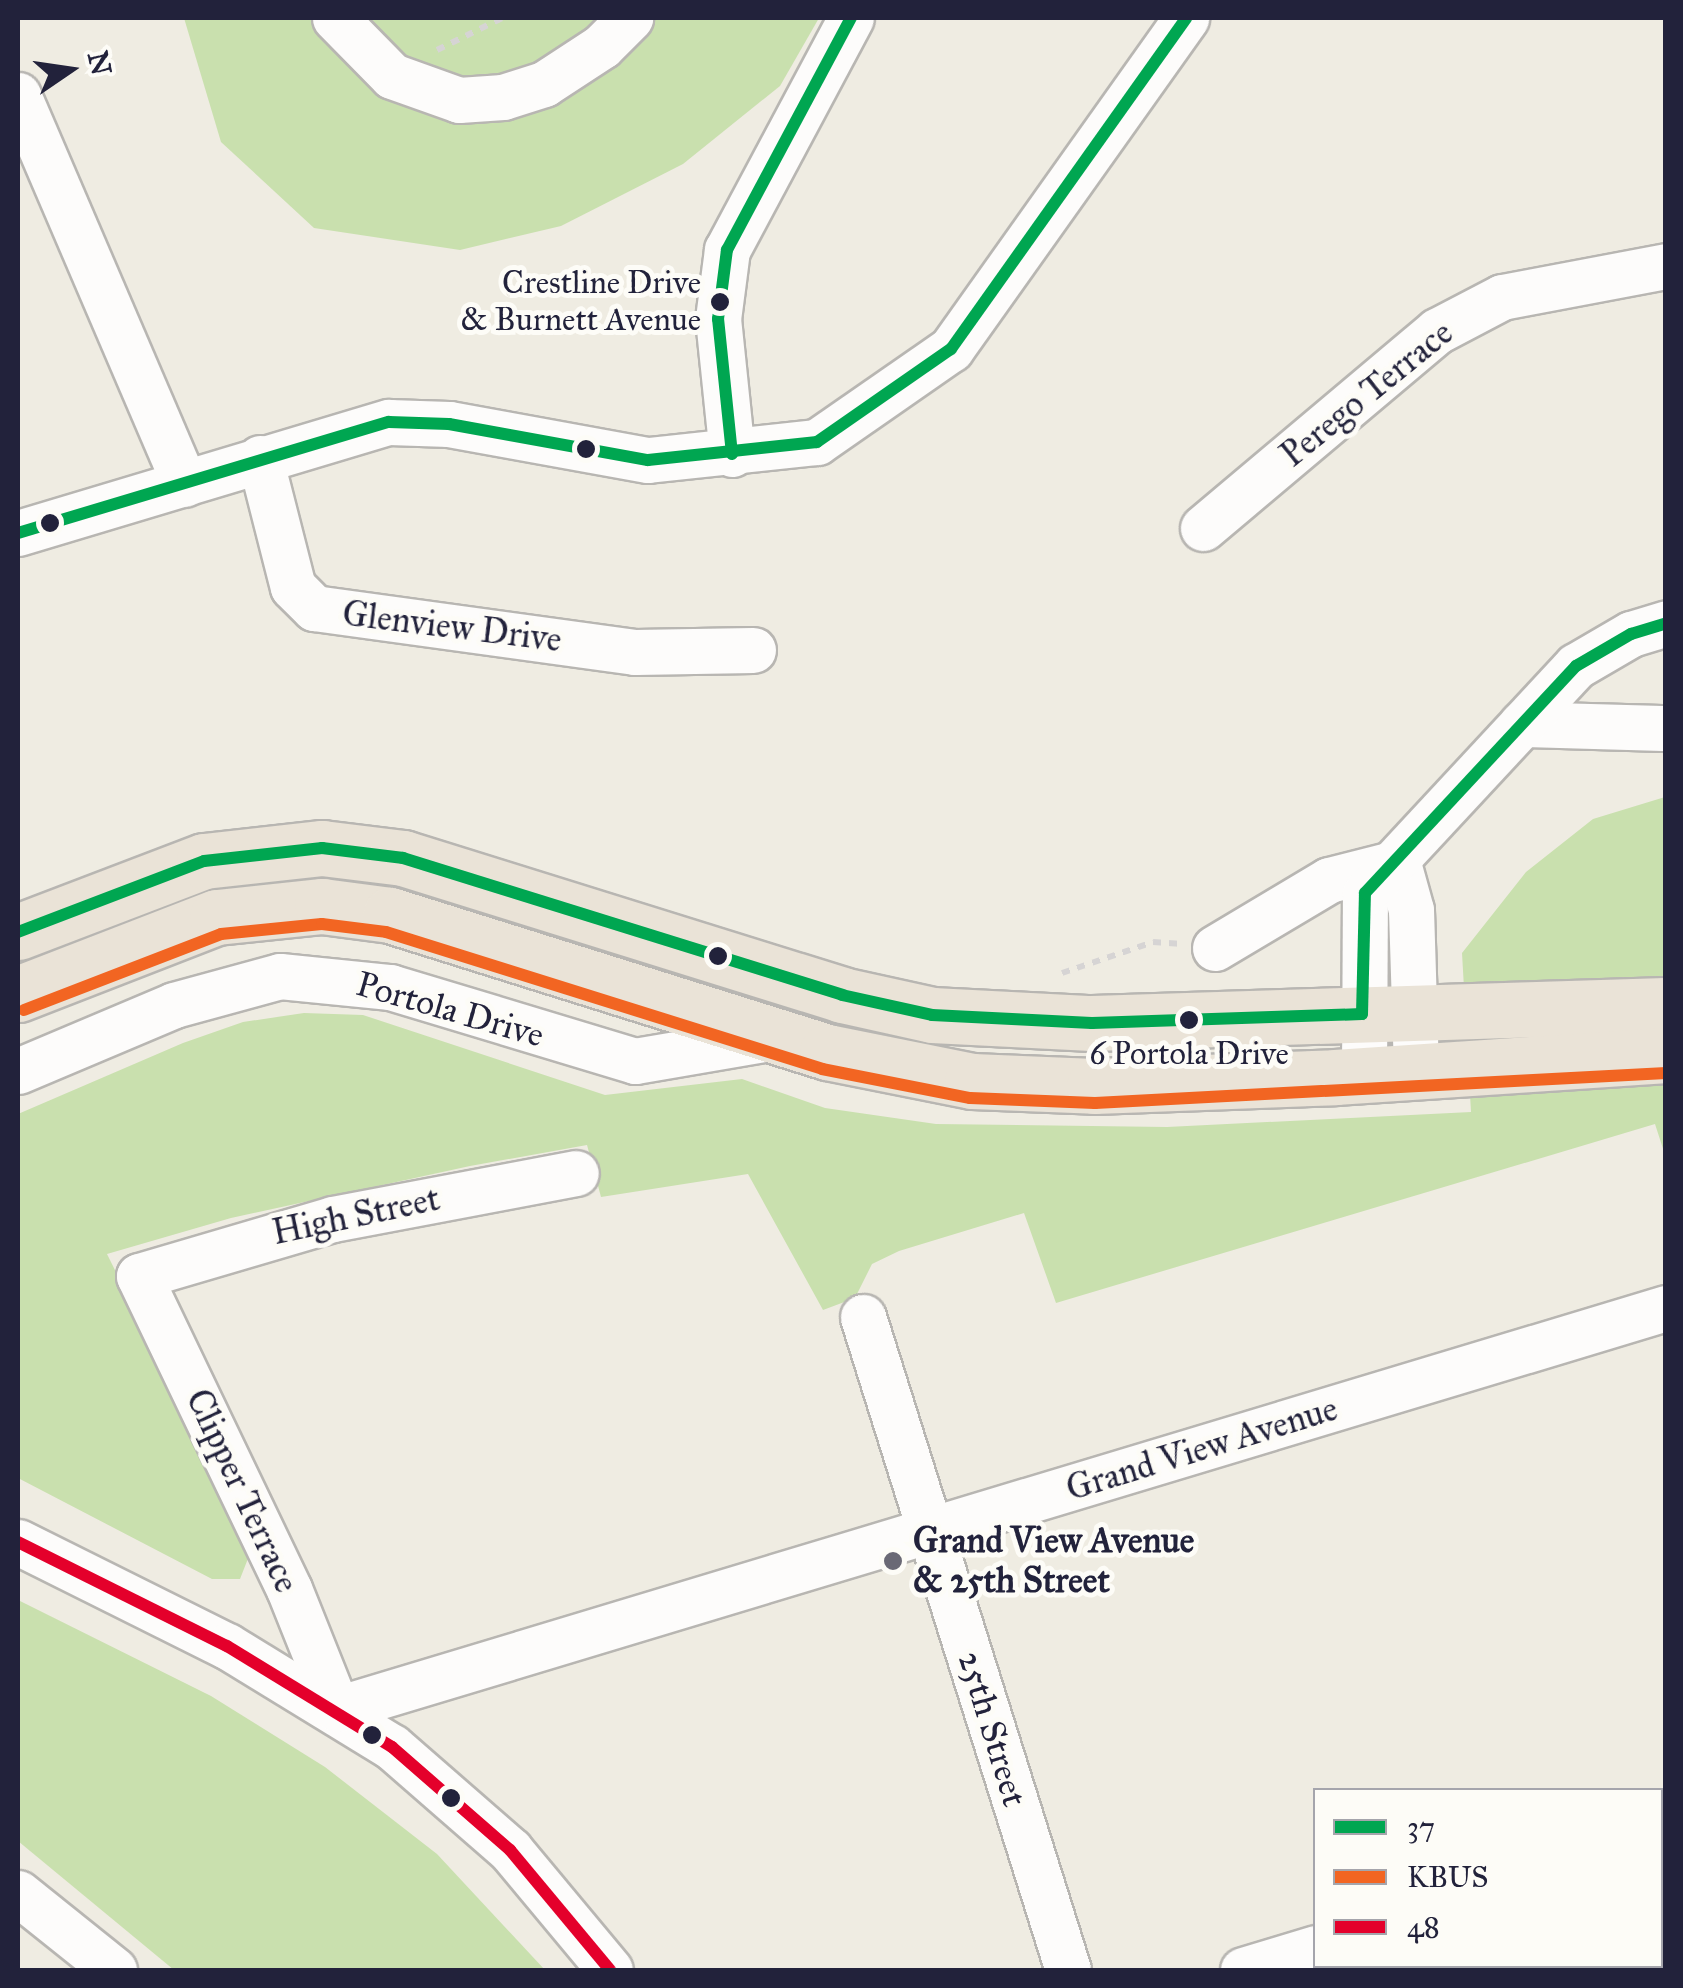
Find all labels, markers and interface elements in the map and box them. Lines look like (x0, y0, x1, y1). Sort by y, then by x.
north arrow (20, 20, 120, 120)
text: N (80, 48, 119, 79)
place label: Crestline Drive & Burnett Avenue (461, 265, 701, 340)
marker: Crestline Drive & Burnett Avenue (710, 292, 730, 312)
street label: Perego Terrace (1273, 312, 1461, 476)
unlabelled marker (576, 439, 596, 459)
unlabelled marker (40, 513, 60, 533)
street label: Glenview Drive (340, 593, 564, 661)
unlabelled marker (708, 946, 728, 966)
street label: Portola Drive (351, 963, 549, 1057)
marker: 6 Portola Drive (1179, 1010, 1199, 1030)
place label: 6 Portola Drive (1089, 1035, 1289, 1073)
street label: High Street (268, 1178, 444, 1254)
street label: Clipper Terrace (177, 1383, 307, 1599)
street label: Grand View Avenue (1061, 1388, 1343, 1510)
place label: Grand View Avenue & 25th Street (913, 1520, 1194, 1602)
marker: Grand View Avenue & 25th Street (882, 1550, 904, 1572)
street label: 25th Street (949, 1647, 1035, 1811)
unlabelled marker (362, 1725, 382, 1745)
unlabelled marker (441, 1788, 461, 1808)
legend (1313, 1788, 1663, 1968)
text: 37 (1407, 1809, 1435, 1845)
text: KBUS (1407, 1859, 1489, 1895)
text: 48 (1407, 1909, 1440, 1945)

